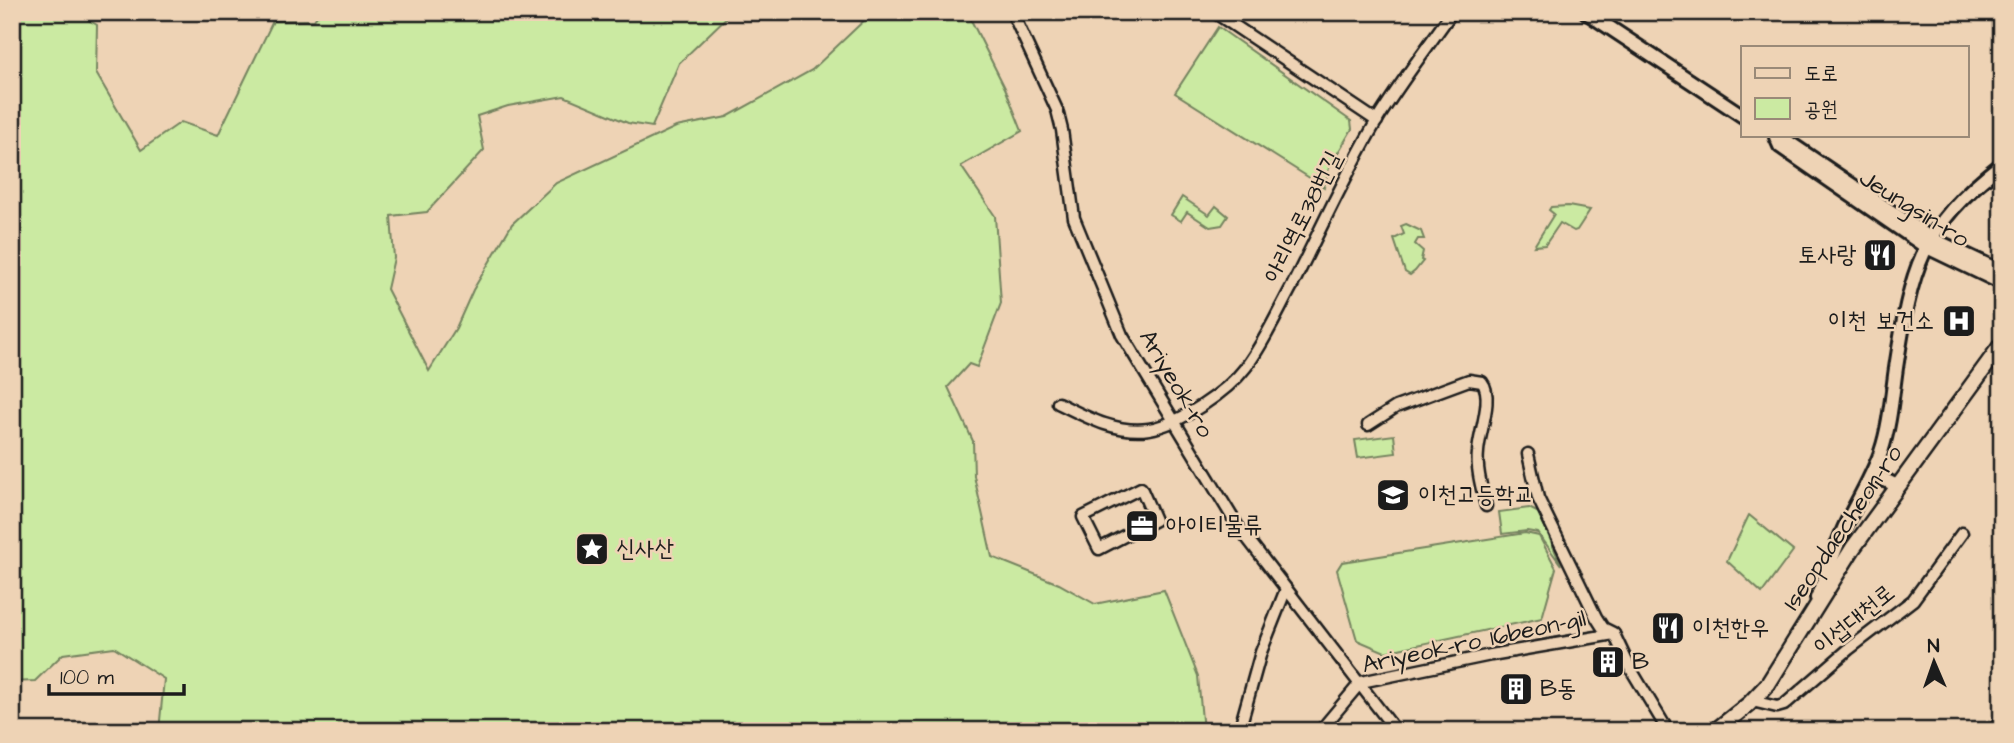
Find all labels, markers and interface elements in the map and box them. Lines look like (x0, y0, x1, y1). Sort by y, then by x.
legend (1741, 46, 1968, 136)
text: 도로 (1804, 59, 1838, 88)
text: 공원 (1804, 95, 1838, 124)
street label: 아리역로38번길 (1255, 145, 1351, 289)
street label: Jeungsin-ro (1852, 162, 1976, 257)
restaurant icon: 토사랑 (1861, 236, 1899, 274)
place label: 토사랑 (1798, 238, 1857, 272)
hospital icon: 이천 보건소 (1940, 302, 1978, 340)
place label: 이천 보건소 (1828, 304, 1934, 338)
street label: Ariyeok-ro (1129, 323, 1222, 445)
street label: Iseopdaecheon-ro (1775, 438, 1911, 617)
school or university icon: 이천고등학교 (1374, 476, 1412, 514)
place label: 이천고등학교 (1418, 478, 1534, 512)
office icon: 아이티물류 (1123, 507, 1161, 545)
place label: 아이티물류 (1166, 509, 1263, 543)
place icon: 신사산 (573, 530, 611, 568)
place label: 신사산 (616, 532, 674, 566)
street label: 이섭대천로 (1806, 576, 1902, 664)
street label: Ariyeok-ro 16beon-gil (1359, 602, 1589, 683)
restaurant icon: 이천한우 (1649, 609, 1687, 647)
place label: 이천한우 (1692, 611, 1769, 645)
north arrow (1898, 628, 1968, 698)
text: N (1927, 633, 1940, 660)
building icon: B (1589, 643, 1627, 681)
place label: B (1632, 645, 1649, 679)
scale bar (49, 652, 184, 696)
text: 100 m (60, 663, 115, 692)
building icon: B동 (1497, 670, 1535, 708)
place label: B동 (1540, 672, 1576, 706)

